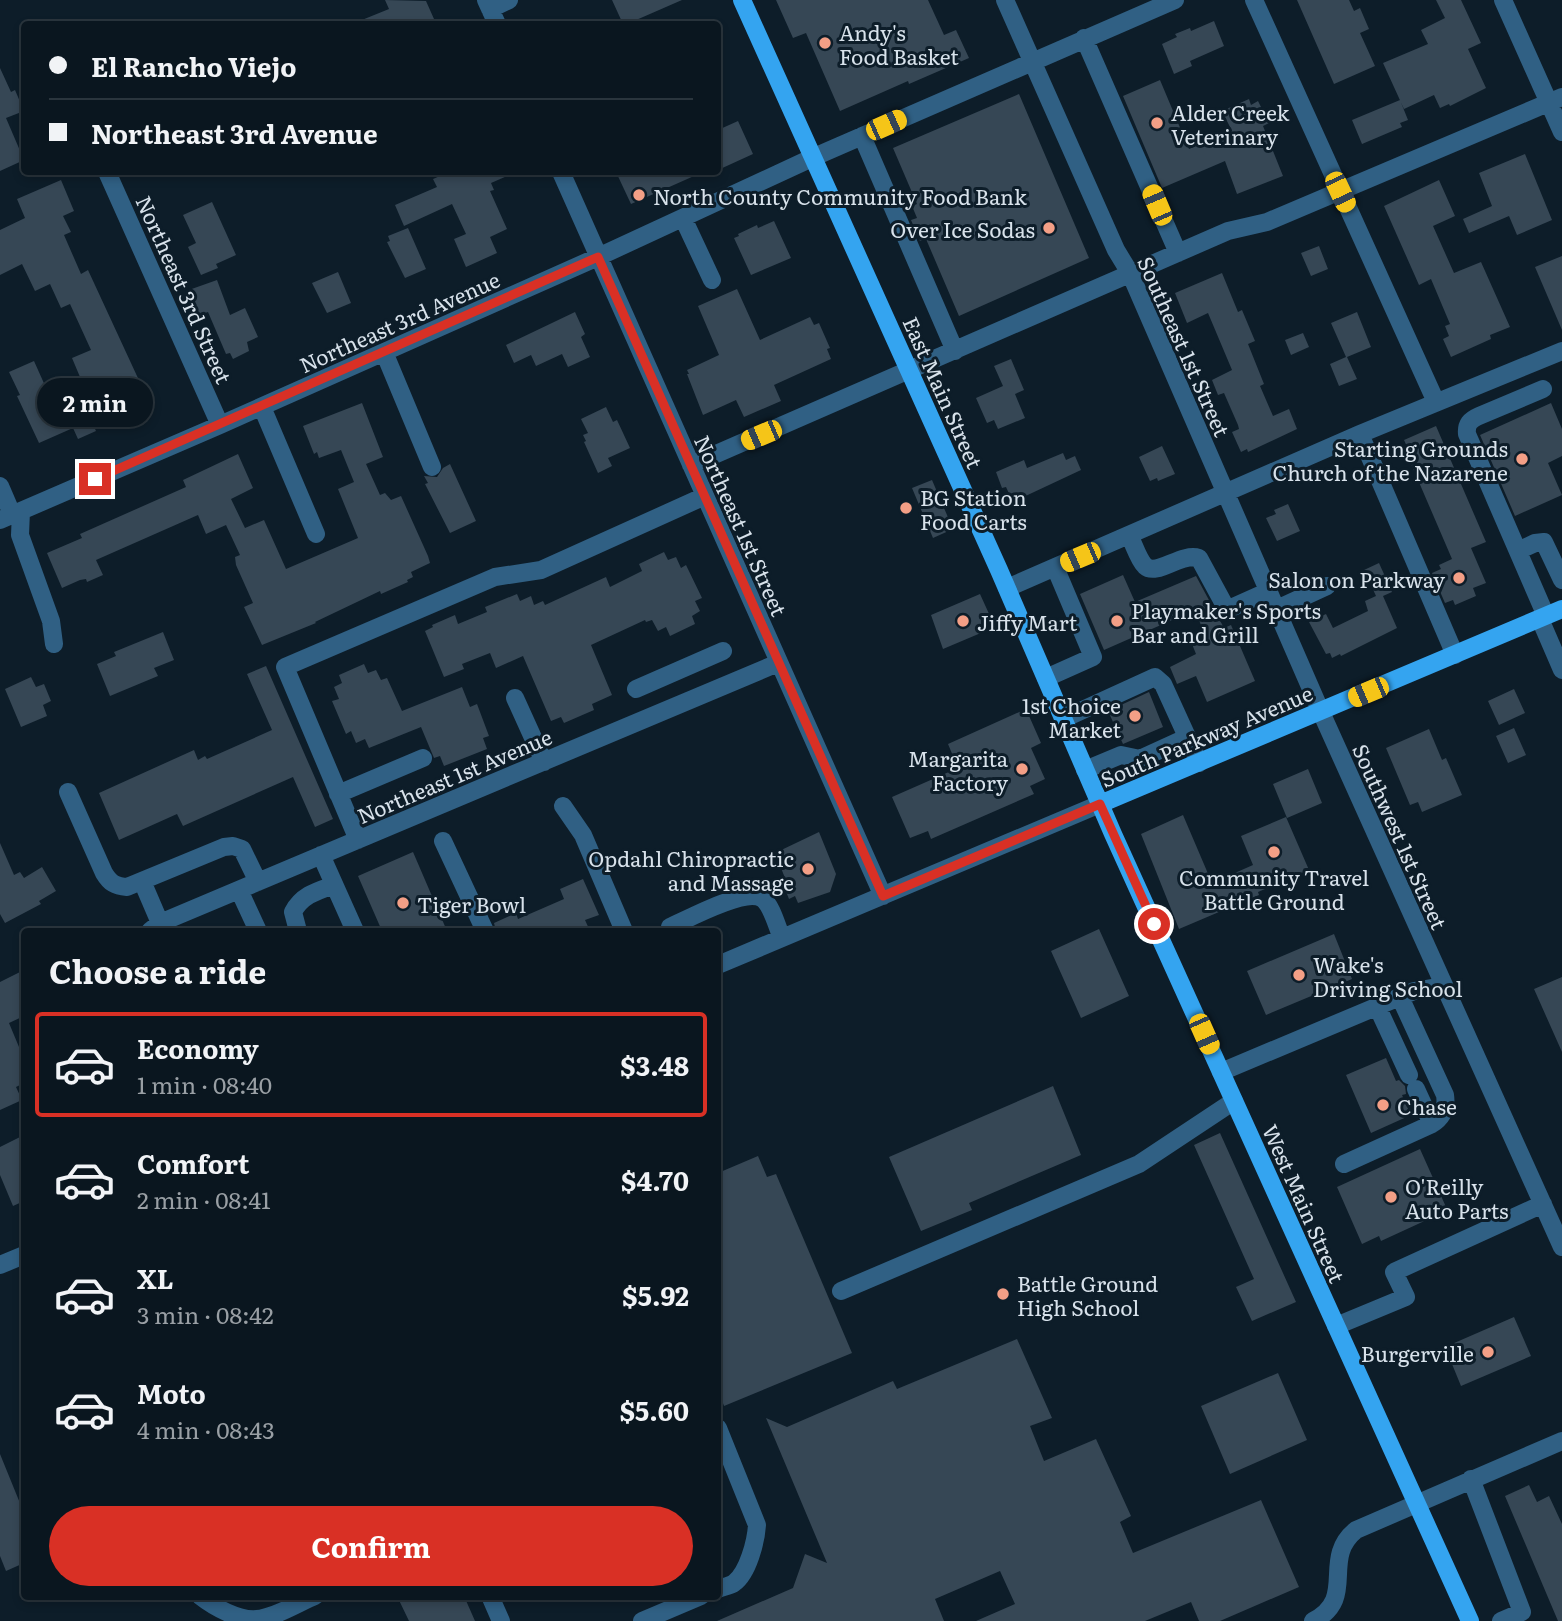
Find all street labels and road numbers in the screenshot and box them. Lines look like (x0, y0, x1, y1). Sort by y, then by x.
street label: Northeast 3rd Street (130, 190, 241, 388)
street label: Southeast 1st Street (1131, 251, 1239, 442)
street label: Northeast 3rd Avenue (294, 263, 504, 379)
street label: East Main Street (897, 311, 992, 473)
street label: Northeast 1st Street (688, 429, 796, 621)
street label: South Parkway Avenue (1095, 676, 1317, 794)
street label: Northeast 1st Avenue (352, 720, 556, 830)
street label: Southwest 1st Street (1346, 738, 1456, 934)
street label: West Main Street (1256, 1119, 1354, 1288)

